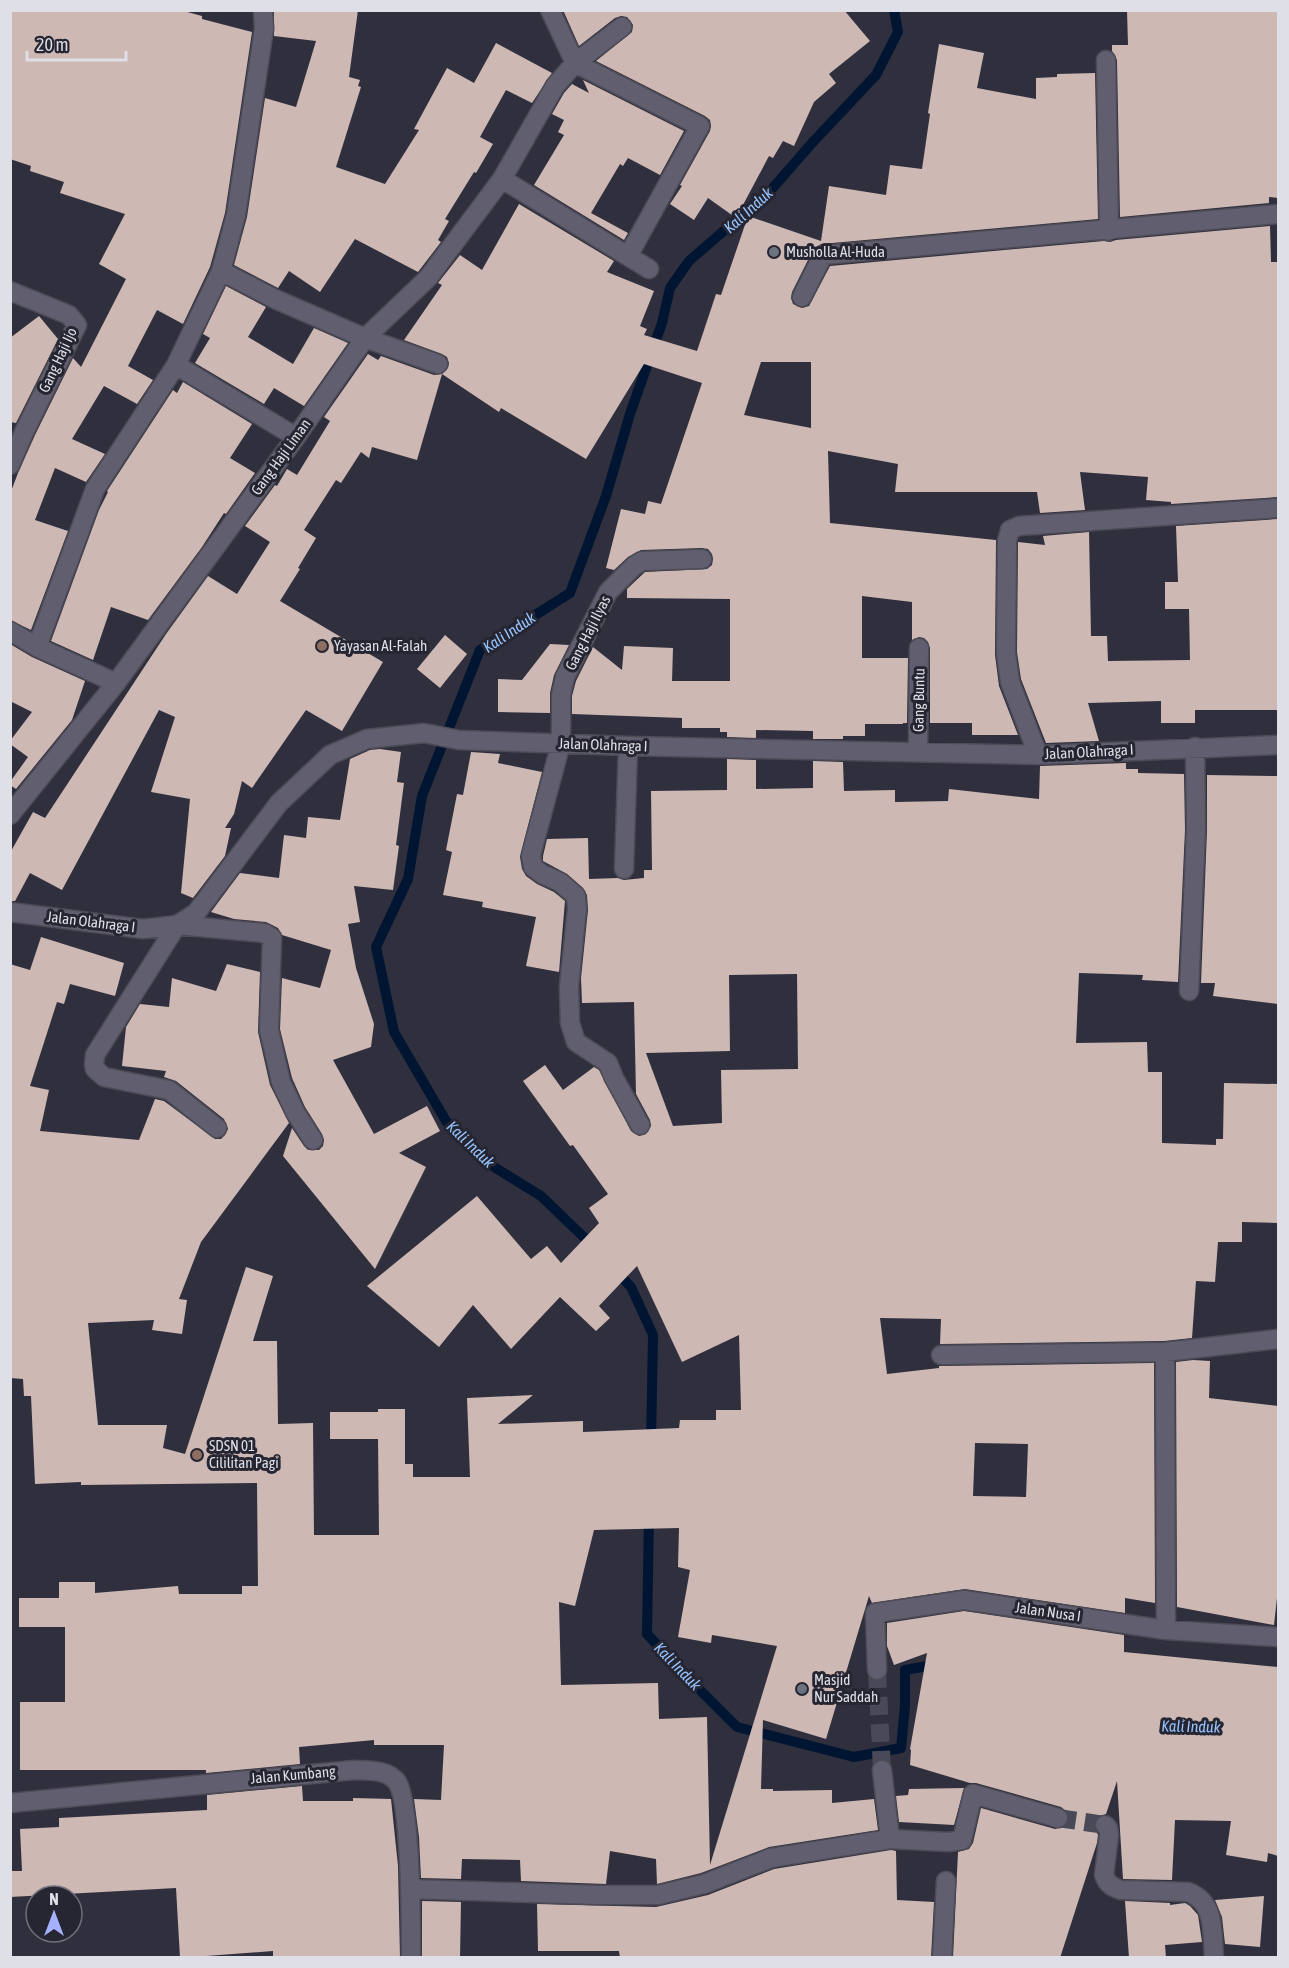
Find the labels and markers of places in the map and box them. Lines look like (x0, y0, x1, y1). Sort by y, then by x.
place label: Musholla Al-Huda (786, 243, 885, 260)
marker: Musholla Al-Huda (767, 245, 781, 259)
place label: Yayasan Al-Falah (334, 637, 427, 654)
marker: Yayasan Al-Falah (315, 639, 329, 653)
place label: SDSN 01 Cililitan Pagi (209, 1437, 279, 1471)
marker: SDSN 01 Cililitan Pagi (190, 1448, 204, 1462)
place label: Masjid Nur Saddah (814, 1671, 878, 1705)
marker: Masjid Nur Saddah (795, 1682, 809, 1696)

